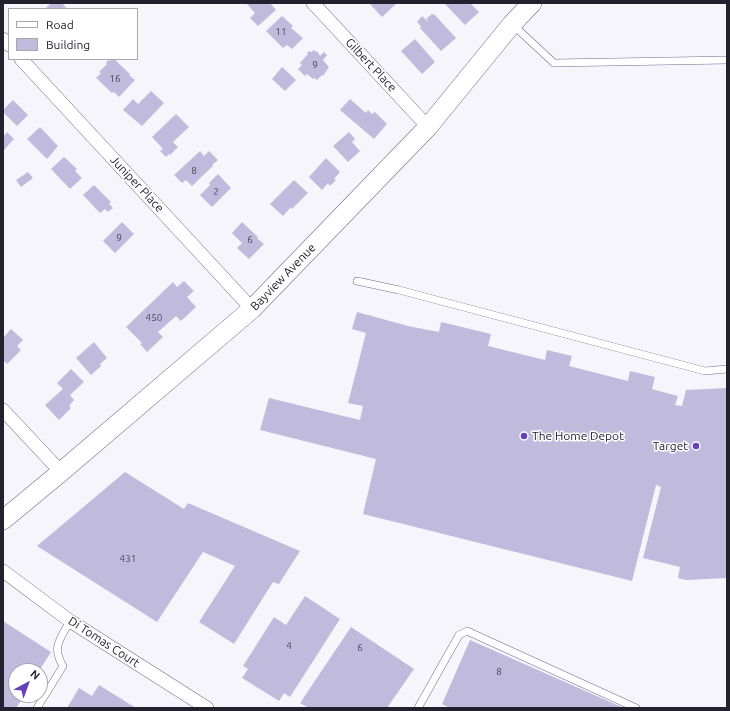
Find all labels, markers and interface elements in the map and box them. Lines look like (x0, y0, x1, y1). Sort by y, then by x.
legend (8, 8, 138, 60)
text: Road (46, 18, 74, 31)
house number: 11 (275, 26, 287, 38)
street label: Gilbert Place (342, 35, 400, 95)
text: Building (46, 38, 90, 51)
house number: 9 (312, 59, 318, 71)
house number: 16 (109, 73, 121, 85)
street label: Juniper Place (107, 153, 167, 215)
house number: 8 (191, 165, 197, 177)
house number: 2 (213, 186, 219, 198)
house number: 9 (116, 232, 122, 244)
house number: 6 (247, 234, 253, 246)
street label: Bayview Avenue (247, 240, 319, 314)
house number: 450 (146, 312, 162, 324)
place label: The Home Depot (532, 429, 624, 443)
marker: The Home Depot (519, 431, 529, 441)
place label: Target (653, 439, 688, 453)
marker: Target (691, 441, 701, 451)
house number: 431 (120, 553, 136, 565)
street label: Di Tomas Court (66, 614, 142, 670)
house number: 4 (286, 640, 292, 652)
house number: 6 (357, 642, 363, 654)
north arrow (8, 663, 48, 703)
house number: 8 (496, 666, 502, 678)
text: N (28, 667, 42, 682)

